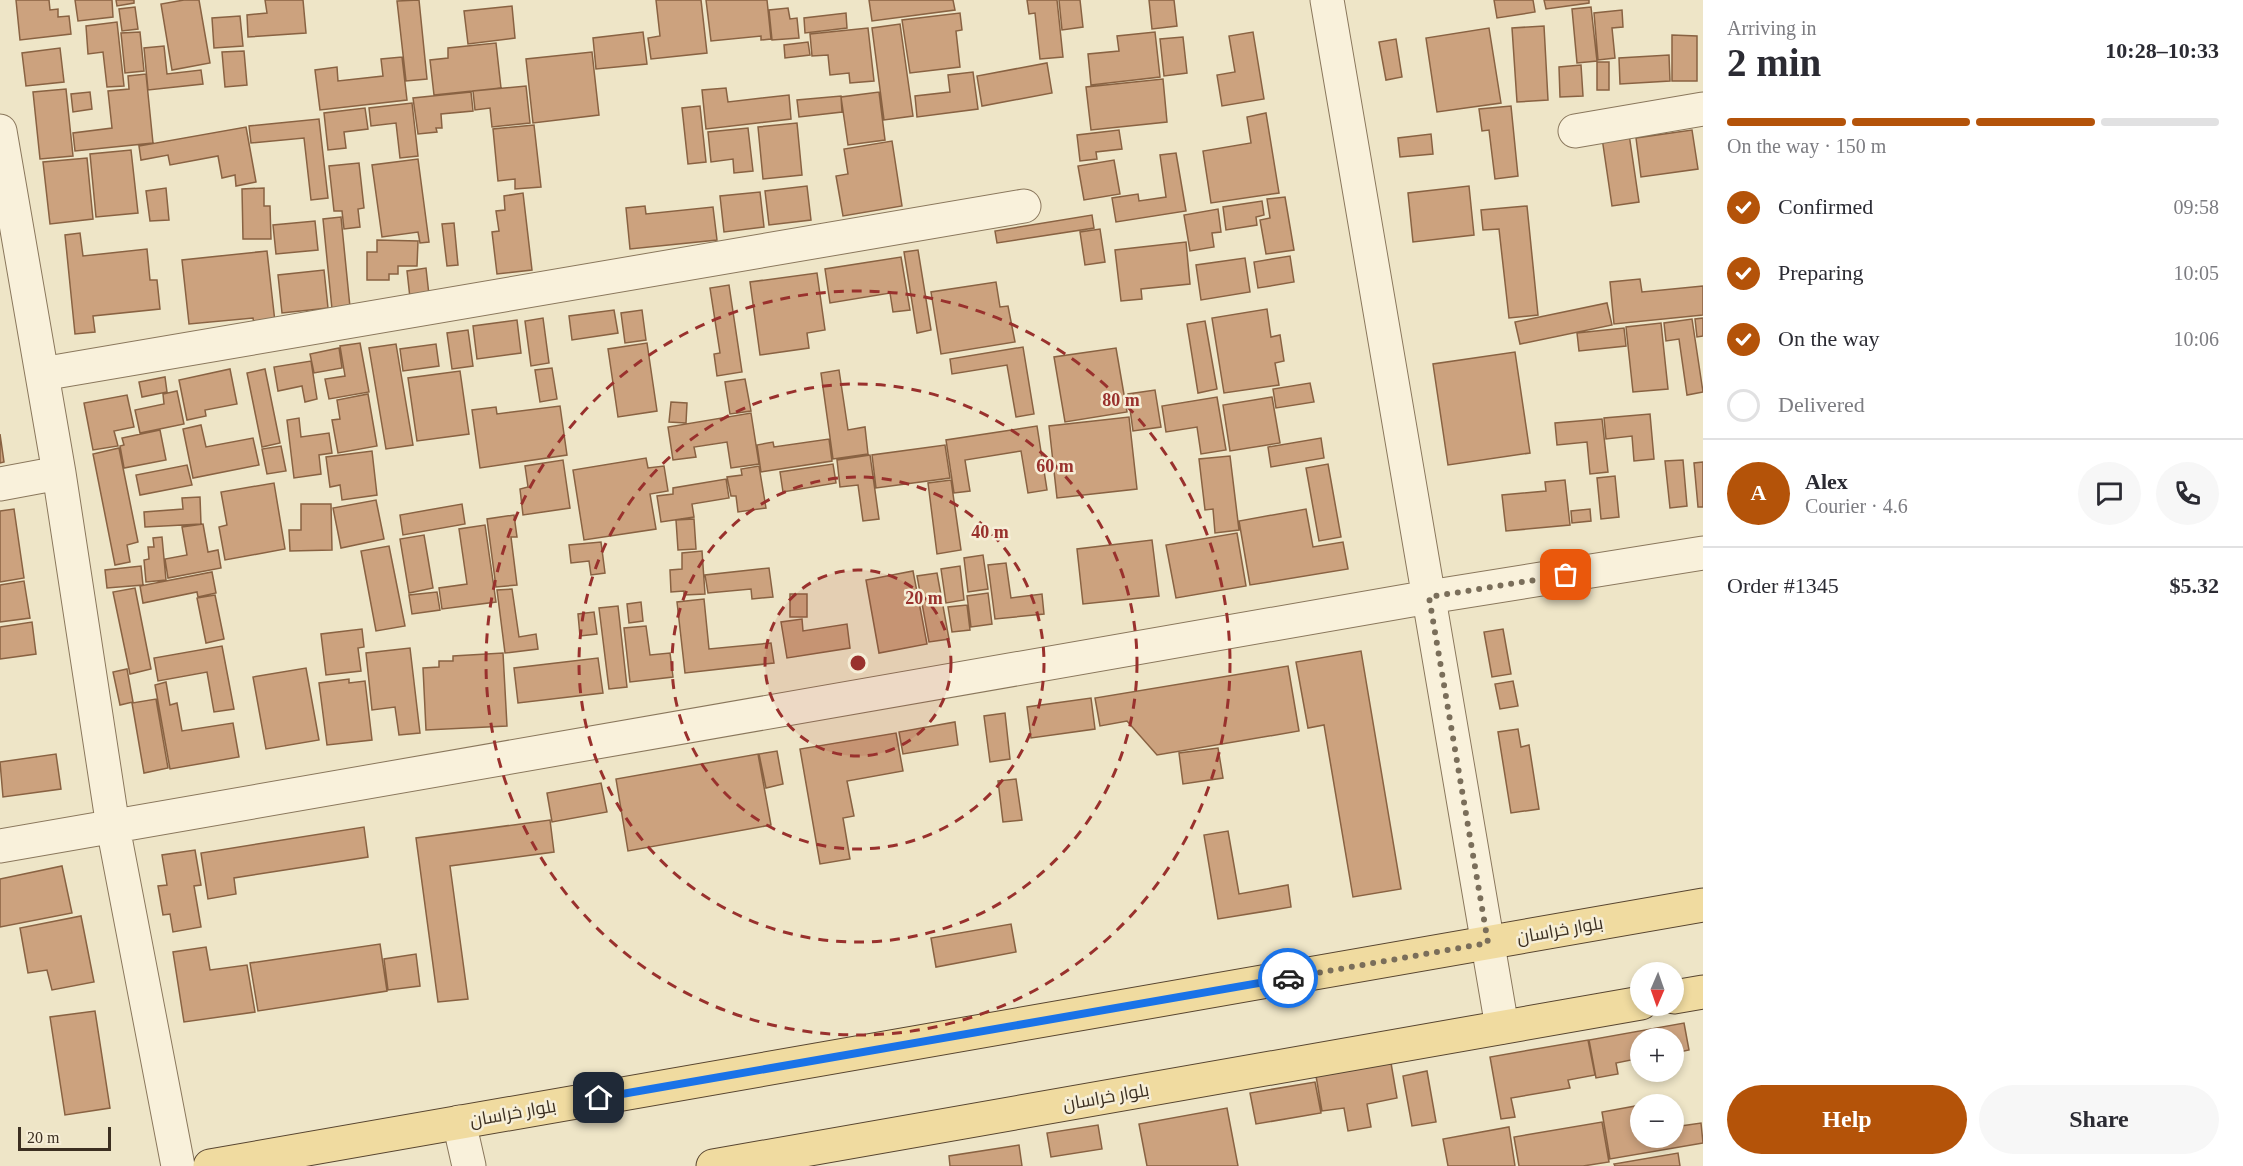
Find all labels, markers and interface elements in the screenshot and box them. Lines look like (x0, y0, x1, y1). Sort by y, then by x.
text: Arriving in (1727, 17, 1816, 39)
text: 10:28–10:33 (2105, 38, 2219, 63)
text: 2 min (1727, 41, 1821, 84)
text: On the way · 150 m (1727, 135, 1886, 157)
icon: check (1727, 191, 1760, 224)
text: Confirmed (1778, 194, 1873, 219)
text: 09:58 (2173, 196, 2219, 218)
icon: check (1727, 257, 1760, 290)
text: Preparing (1778, 260, 1864, 285)
text: 10:05 (2173, 262, 2219, 284)
icon: check (1727, 323, 1760, 356)
text: On the way (1778, 326, 1879, 351)
text: 10:06 (2173, 328, 2219, 350)
text: 80 m (1102, 390, 1140, 410)
text: Delivered (1778, 392, 1865, 417)
text: 60 m (1036, 456, 1074, 476)
button: chat (2078, 462, 2141, 525)
button: phone (2156, 462, 2219, 525)
text: Alex (1805, 469, 1848, 494)
text: A (1751, 480, 1766, 505)
text: Courier · 4.6 (1805, 495, 1908, 517)
text: 40 m (971, 522, 1009, 542)
pin (1540, 549, 1591, 600)
icon: bag (1549, 558, 1582, 591)
text: Order #1345 (1727, 573, 1839, 598)
text: $5.32 (2170, 573, 2219, 598)
text: 20 m (905, 588, 943, 608)
centre of rings (848, 653, 868, 673)
street label: بلوار خراسان (1515, 913, 1605, 948)
courier (1258, 948, 1318, 1008)
icon: car (1272, 962, 1305, 995)
north arrow (1630, 962, 1684, 1016)
map controls (1630, 962, 1684, 1148)
button: + (1630, 1028, 1684, 1082)
pin (573, 1072, 624, 1123)
street label: بلوار خراسان (1061, 1080, 1151, 1115)
icon: home (582, 1081, 615, 1114)
button: Help (1727, 1085, 1967, 1154)
button: Share (1979, 1085, 2219, 1154)
button: − (1630, 1094, 1684, 1148)
street label: بلوار خراسان (468, 1096, 558, 1131)
scale bar (18, 1124, 111, 1152)
text: 20 m (27, 1129, 59, 1146)

